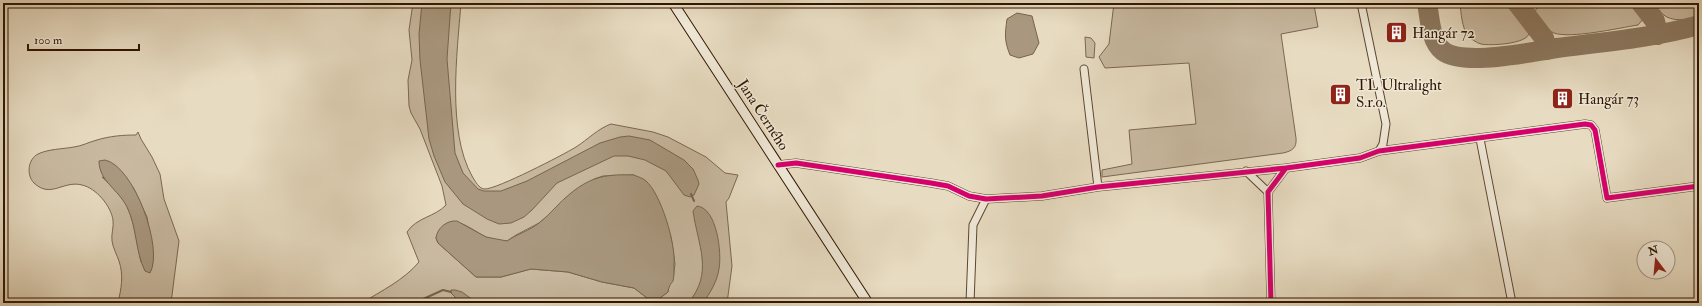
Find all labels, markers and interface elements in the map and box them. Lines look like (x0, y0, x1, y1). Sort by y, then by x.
building icon: Hangár 72 (1384, 20, 1410, 46)
place label: Hangár 72 (1412, 24, 1475, 43)
scale bar (28, 26, 139, 52)
text: 100 m (34, 33, 63, 48)
street label: Jana Černého (732, 74, 795, 155)
place label: TL Ultralight S.r.o. (1356, 76, 1442, 112)
building icon: TL Ultralight S.r.o. (1327, 81, 1353, 107)
building icon: Hangár 73 (1550, 86, 1576, 112)
place label: Hangár 73 (1578, 90, 1639, 109)
north arrow (1636, 240, 1676, 280)
text: N (1646, 243, 1661, 259)

